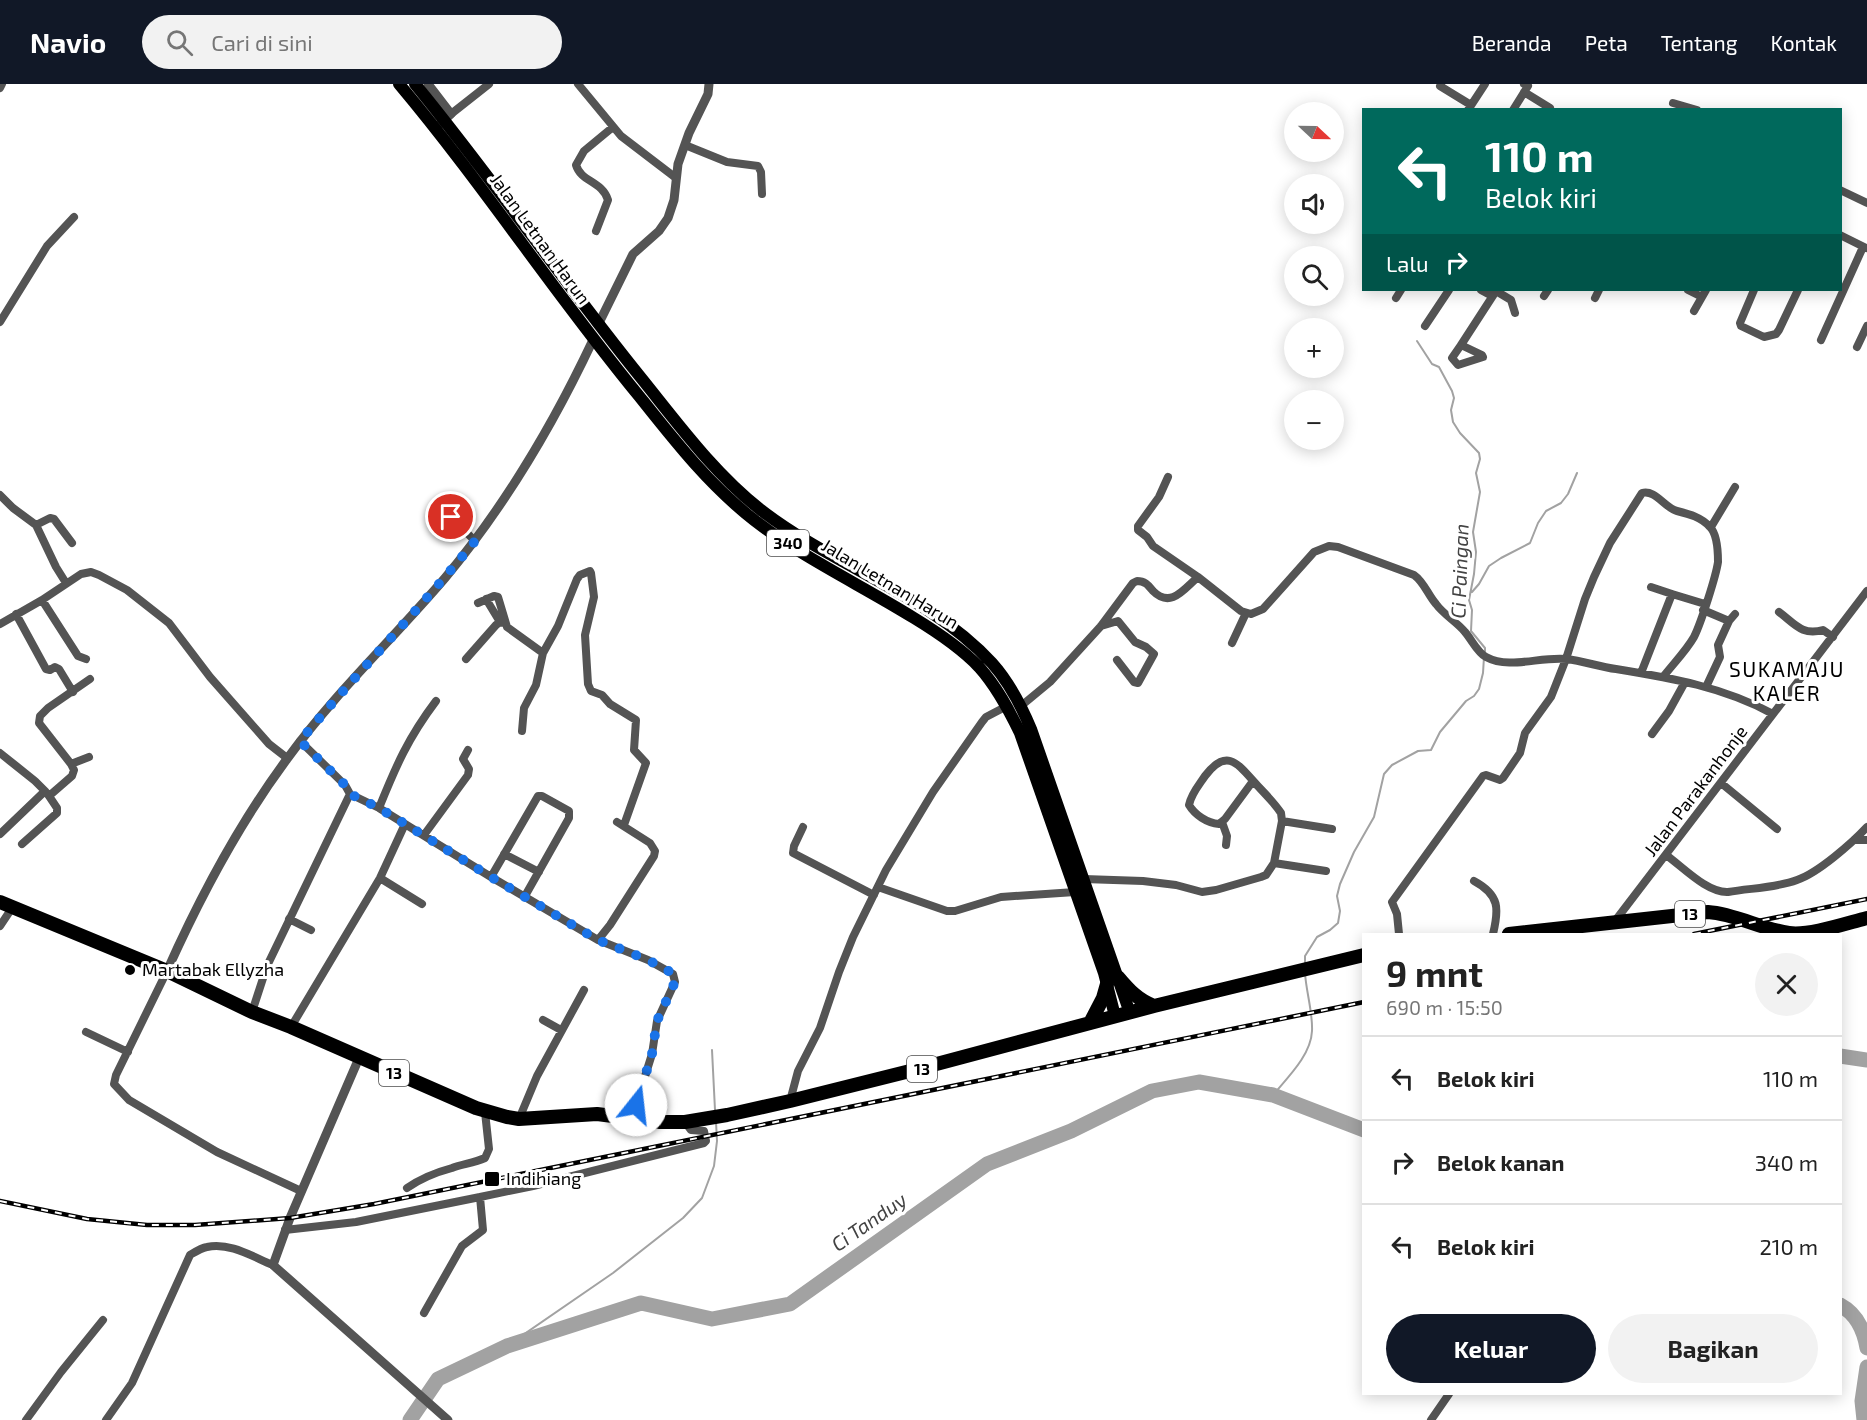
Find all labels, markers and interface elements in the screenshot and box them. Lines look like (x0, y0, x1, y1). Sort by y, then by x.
search box (142, 15, 562, 69)
text: Navio (30, 25, 106, 59)
icon: search (163, 26, 196, 59)
text: Cari di sini (211, 29, 313, 55)
text: Beranda (1472, 30, 1552, 55)
text: Peta (1585, 30, 1628, 55)
text: Tentang (1661, 30, 1738, 55)
text: Kontak (1771, 30, 1837, 55)
north arrow (1284, 102, 1344, 162)
map controls (1284, 102, 1344, 450)
text: 110 m (1485, 130, 1594, 180)
icon: left (1386, 132, 1464, 210)
street label: Jalan Letnan Harun (486, 169, 596, 308)
button: sound (1284, 174, 1344, 234)
text: Belok kiri (1485, 181, 1597, 213)
button: search (1284, 246, 1344, 306)
icon: right (1440, 246, 1473, 279)
text: Lalu (1386, 250, 1428, 276)
button: + (1284, 318, 1344, 378)
button: − (1284, 390, 1344, 450)
pin (425, 491, 476, 542)
icon: arrive (434, 500, 467, 533)
water label: Ci Paingan (1445, 523, 1473, 619)
road number: 340 (767, 530, 809, 556)
street label: Jalan Letnan Harun (818, 534, 963, 633)
district label: SUKAMAJU KALER (1729, 656, 1845, 705)
street label: Jalan Parakanhonje (1639, 721, 1752, 860)
road number: 13 (1675, 901, 1705, 927)
text: 9 mnt (1386, 951, 1483, 994)
button: close (1755, 953, 1818, 1016)
place label: Martabak Ellyzha (142, 958, 284, 980)
marker: Martabak Ellyzha (123, 963, 137, 977)
text: 690 m · 15:50 (1386, 995, 1503, 1019)
road number: 13 (907, 1056, 937, 1082)
road number: 13 (379, 1060, 409, 1086)
icon: left (1386, 1062, 1419, 1095)
text: Belok kiri (1437, 1065, 1534, 1091)
text: 110 m (1763, 1065, 1818, 1091)
position arrow (604, 1073, 668, 1137)
icon: right (1386, 1146, 1419, 1179)
text: Belok kanan (1437, 1149, 1564, 1175)
text: 340 m (1755, 1149, 1818, 1175)
place label: Indihiang (506, 1167, 581, 1189)
marker: Indihiang (483, 1170, 501, 1188)
water label: Ci Tanduy (826, 1187, 911, 1257)
icon: left (1386, 1230, 1419, 1263)
text: Belok kiri (1437, 1233, 1534, 1259)
text: 210 m (1759, 1233, 1818, 1259)
button: Keluar (1386, 1314, 1596, 1383)
button: Bagikan (1608, 1314, 1818, 1383)

